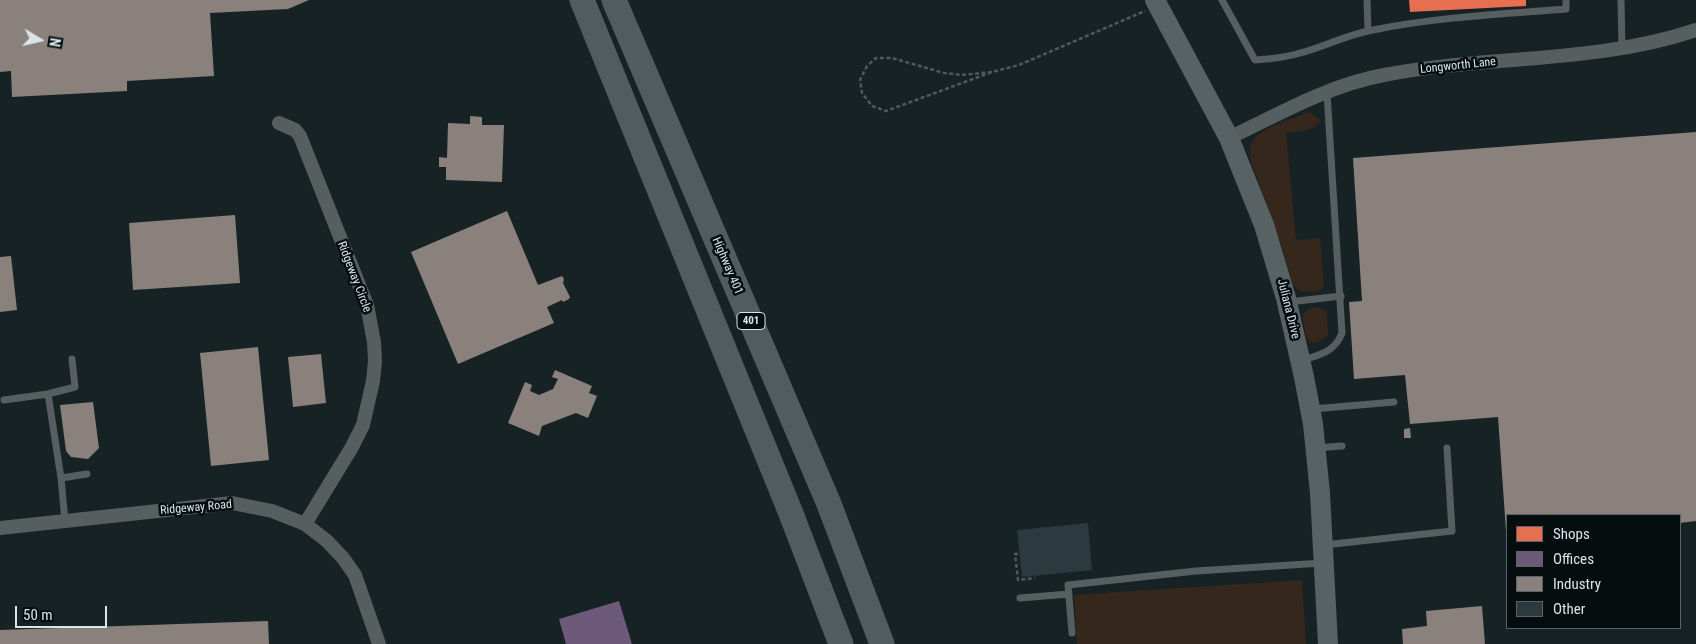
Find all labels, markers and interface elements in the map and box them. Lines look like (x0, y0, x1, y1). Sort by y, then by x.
north arrow (15, 15, 65, 65)
text: N (46, 37, 63, 48)
street label: Longworth Lane (1419, 55, 1497, 77)
street label: Highway 401 (708, 235, 746, 297)
street label: Ridgeway Circle (334, 239, 374, 315)
street label: Juliana Drive (1274, 278, 1302, 340)
road number: 401 (737, 312, 765, 330)
street label: Ridgeway Road (160, 498, 232, 518)
legend (1506, 514, 1681, 629)
text: Shops (1553, 525, 1590, 543)
text: Offices (1553, 550, 1594, 568)
text: Industry (1553, 575, 1601, 593)
scale bar (18, 596, 110, 628)
text: Other (1553, 600, 1585, 618)
text: 50 m (23, 606, 53, 624)

